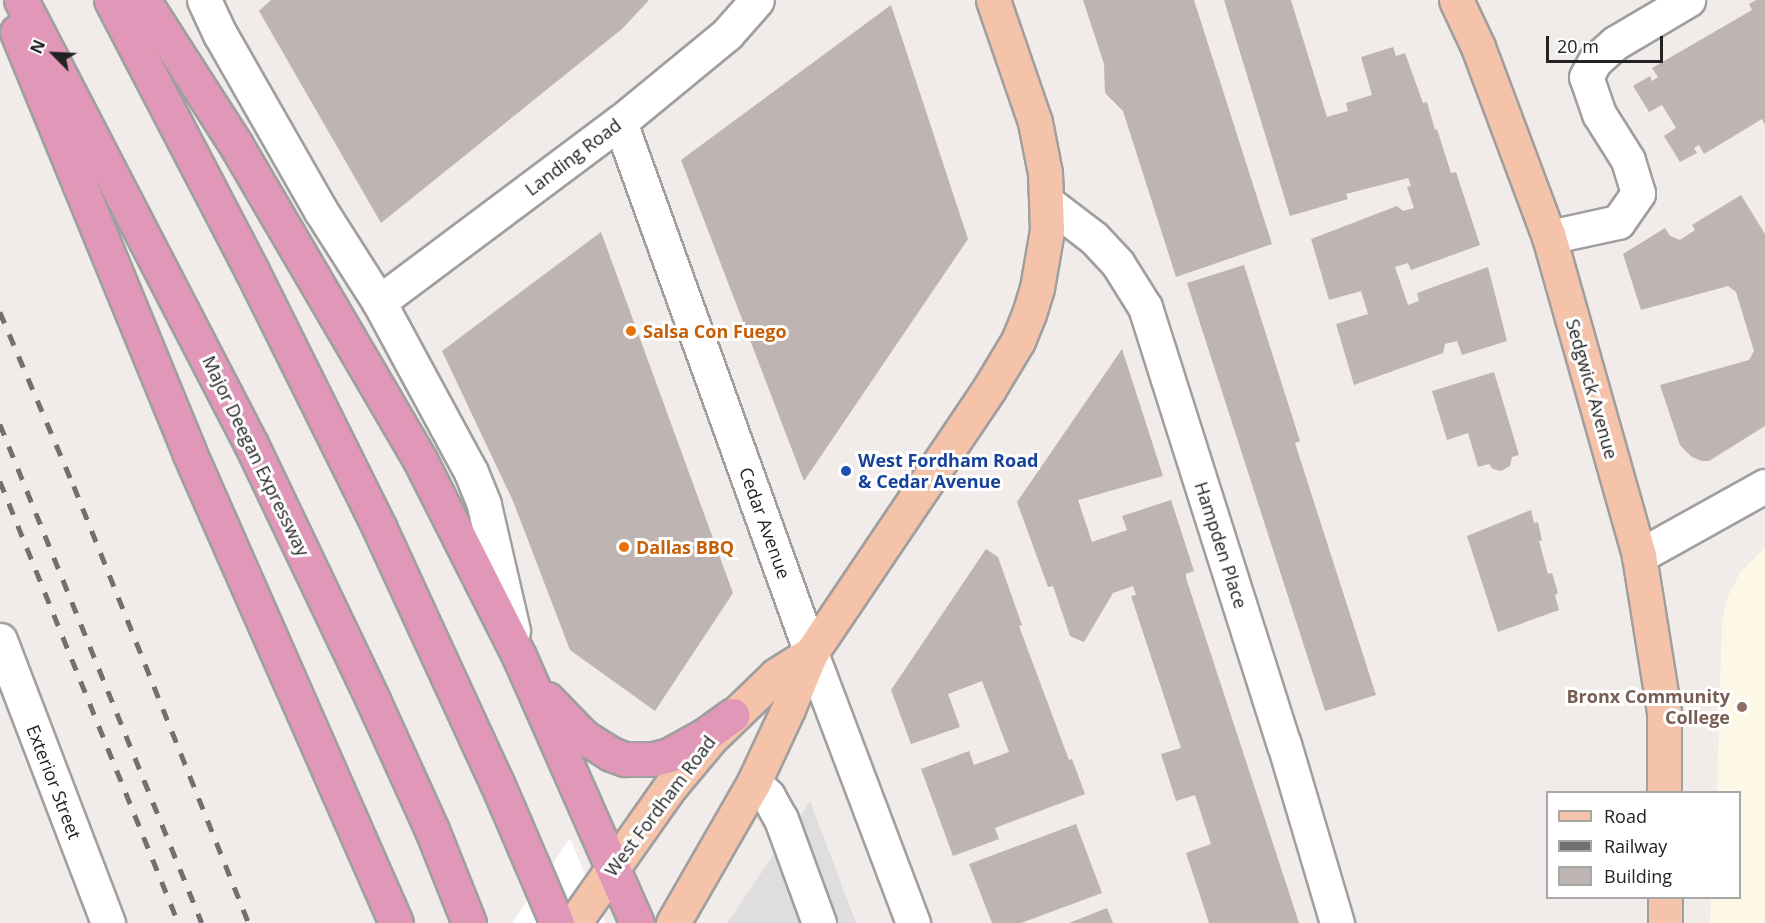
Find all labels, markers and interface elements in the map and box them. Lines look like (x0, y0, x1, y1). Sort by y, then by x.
north arrow (24, 24, 84, 84)
scale bar (1549, 24, 1666, 62)
text: 20 m (1557, 34, 1599, 58)
text: N (25, 36, 50, 57)
street label: Landing Road (521, 114, 625, 200)
street label: Sedgwick Avenue (1562, 316, 1622, 462)
place label: Salsa Con Fuego (643, 320, 787, 342)
marker: Salsa Con Fuego (624, 324, 638, 338)
street label: Major Deegan Expressway (198, 352, 314, 560)
place label: West Fordham Road & Cedar Avenue (858, 450, 1038, 492)
street label: Cedar Avenue (735, 464, 795, 582)
marker: West Fordham Road & Cedar Avenue (839, 464, 853, 478)
street label: Hampden Place (1190, 479, 1252, 611)
place label: Dallas BBQ (636, 536, 734, 558)
marker: Dallas BBQ (617, 540, 631, 554)
place label: Bronx Community College (1567, 686, 1730, 728)
marker: Bronx Community College (1735, 700, 1749, 714)
street label: Exterior Street (22, 722, 86, 842)
street label: West Fordham Road (600, 732, 720, 880)
legend (1546, 791, 1741, 899)
text: Road (1604, 804, 1647, 828)
text: Railway (1604, 834, 1667, 858)
text: Building (1604, 864, 1672, 888)

